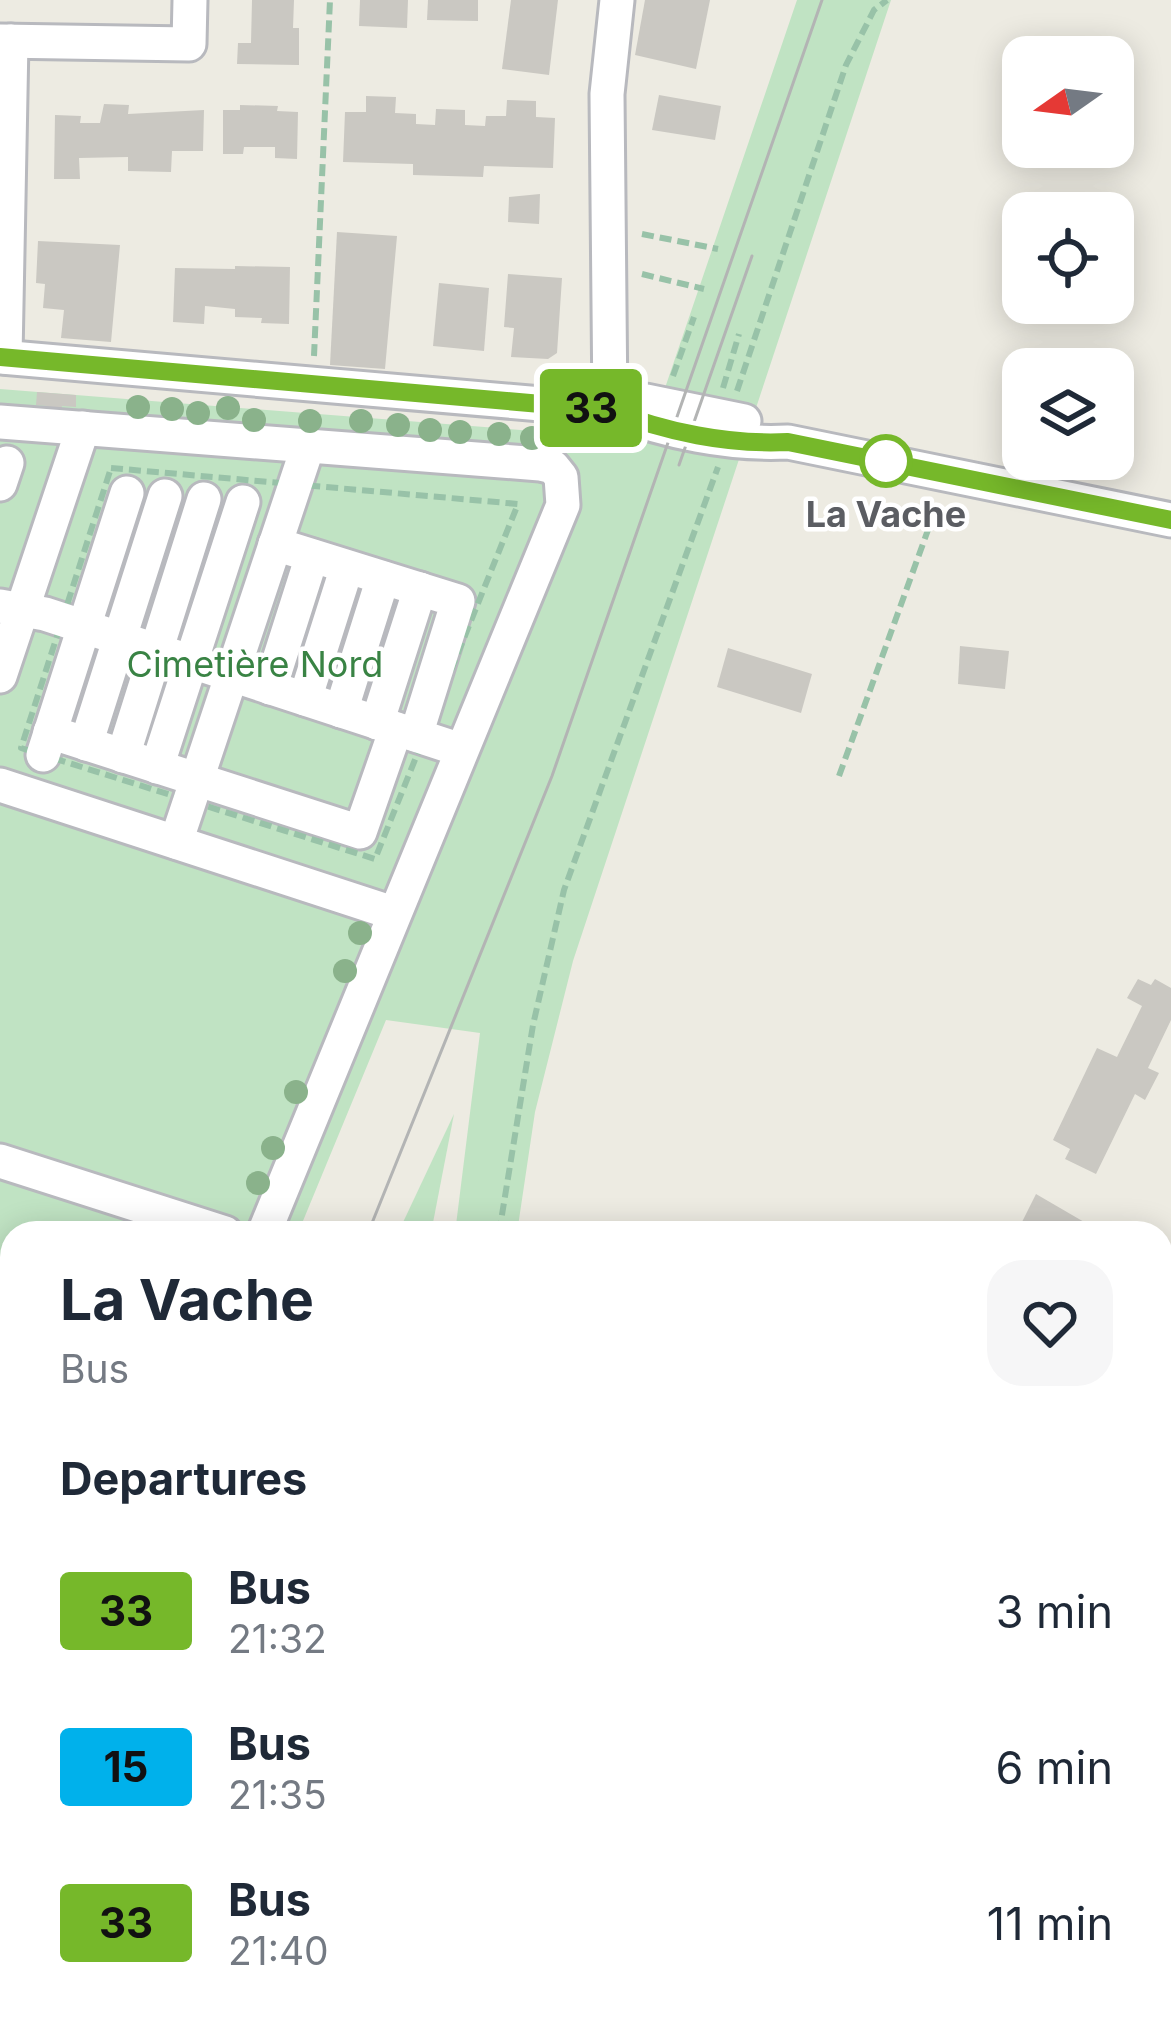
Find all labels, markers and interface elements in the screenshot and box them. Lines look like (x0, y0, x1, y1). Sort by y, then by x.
north arrow (1002, 36, 1134, 168)
map controls (1002, 36, 1134, 480)
button: locate (1002, 192, 1134, 324)
button: layers (1002, 348, 1134, 480)
line badge: 33 (537, 369, 645, 447)
text: 33 (564, 382, 618, 433)
marker: La Vache (861, 436, 911, 486)
place label: La Vache (806, 492, 966, 536)
park label: Cimetière Nord (127, 642, 383, 686)
button: heart (987, 1260, 1113, 1386)
text: La Vache (60, 1265, 314, 1334)
text: Bus (60, 1345, 129, 1392)
text: Departures (60, 1451, 307, 1506)
text: Bus (228, 1560, 311, 1615)
text: 3 min (996, 1584, 1113, 1639)
text: 33 (99, 1585, 153, 1636)
text: 21:32 (228, 1615, 327, 1662)
text: Bus (228, 1716, 311, 1771)
text: 6 min (996, 1740, 1113, 1795)
text: 15 (104, 1741, 148, 1792)
text: 21:35 (228, 1771, 327, 1818)
text: Bus (228, 1872, 311, 1927)
text: 11 min (987, 1896, 1113, 1951)
text: 33 (99, 1897, 153, 1948)
text: 21:40 (228, 1927, 329, 1974)

